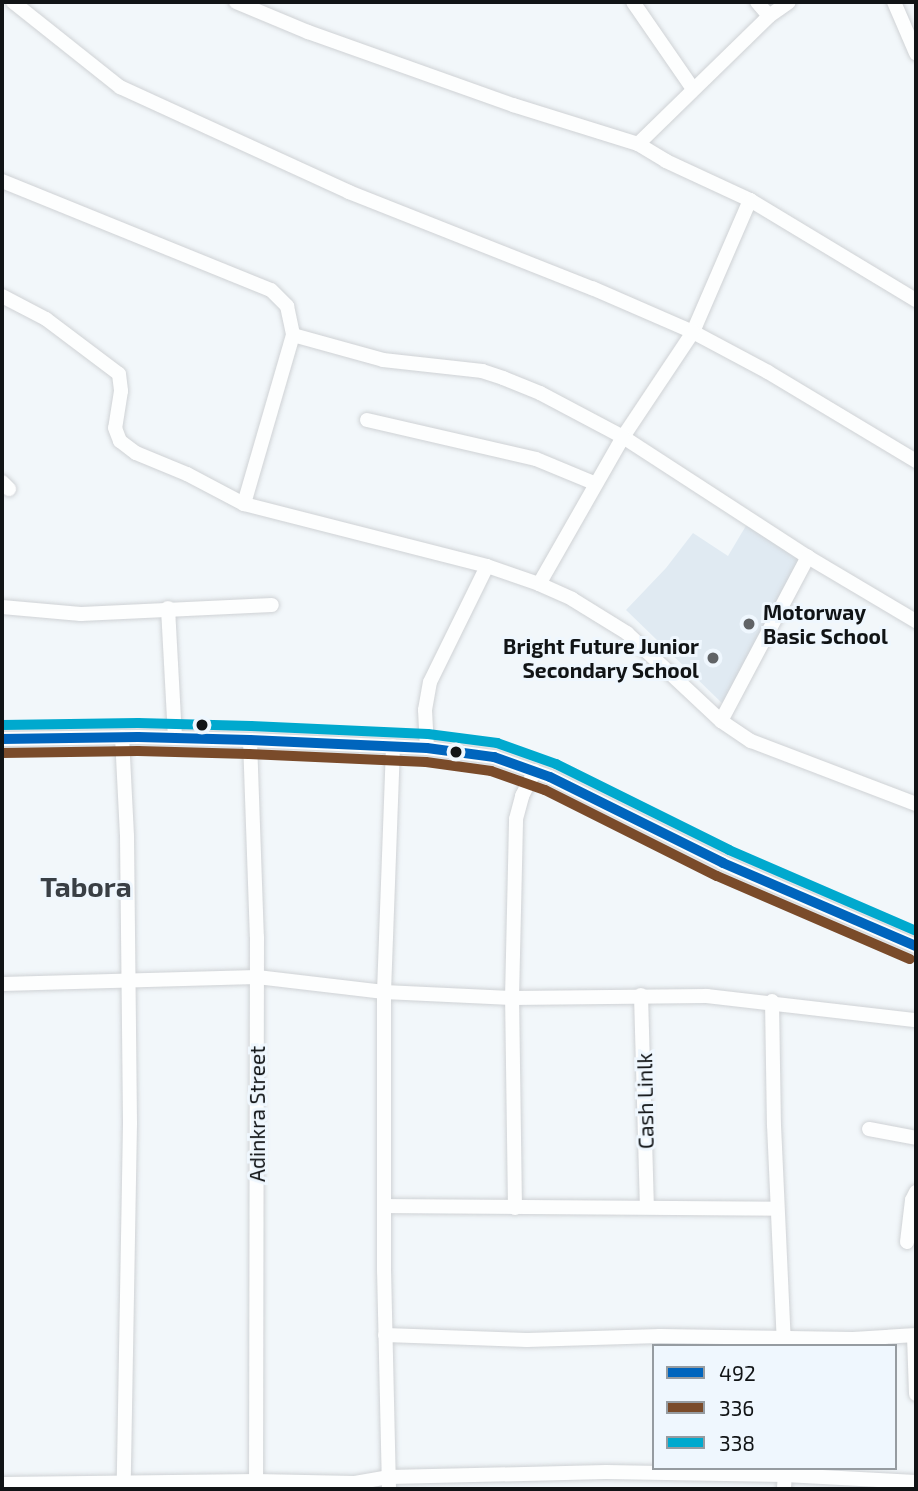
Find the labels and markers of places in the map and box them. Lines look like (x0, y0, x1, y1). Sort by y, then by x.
place label: Motorway Basic School (763, 599, 888, 649)
marker: Motorway Basic School (741, 616, 757, 632)
place label: Bright Future Junior Secondary School (503, 633, 699, 683)
marker: Bright Future Junior Secondary School (705, 650, 721, 666)
unlabelled marker (195, 718, 209, 732)
unlabelled marker (449, 745, 463, 759)

